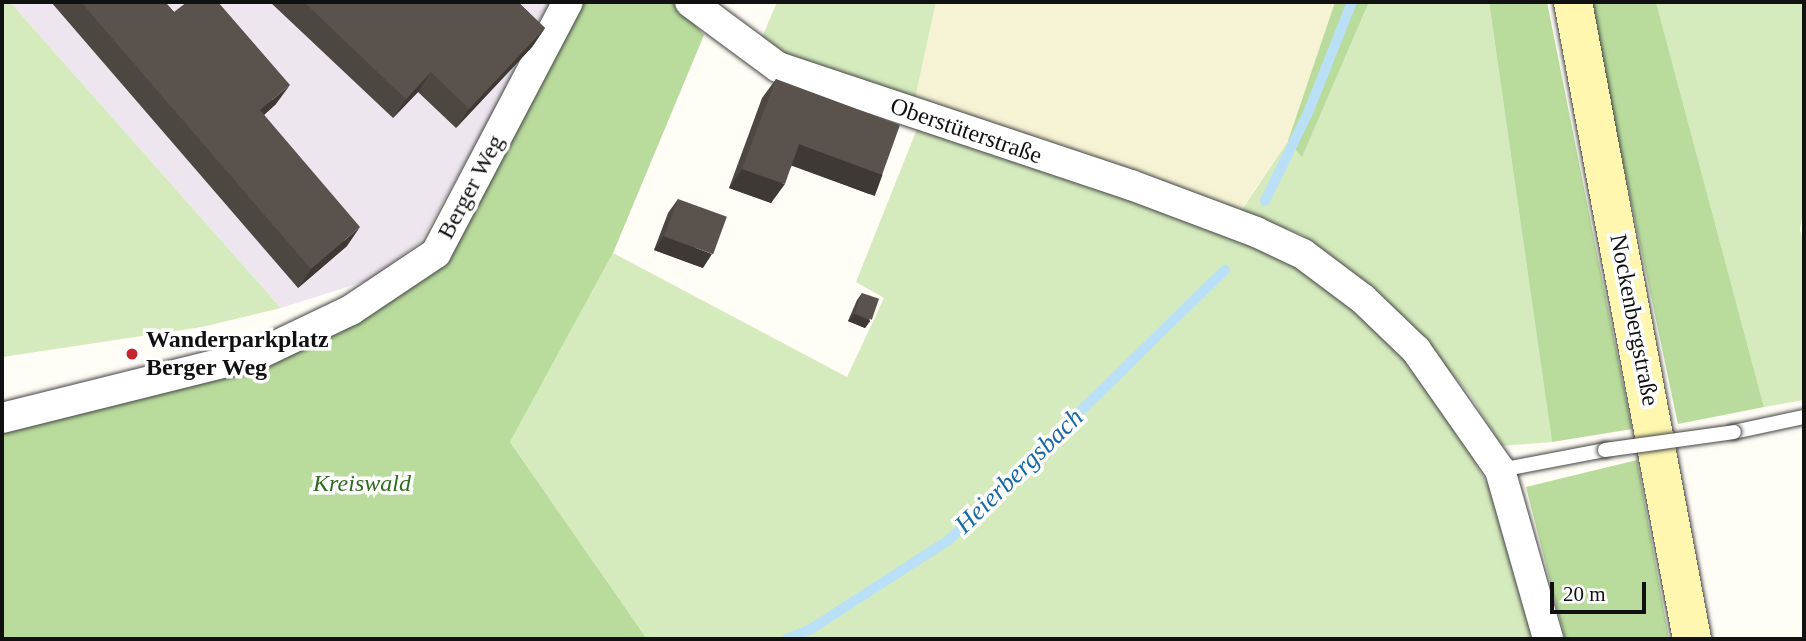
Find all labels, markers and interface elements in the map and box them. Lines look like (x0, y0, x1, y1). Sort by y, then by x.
street label: Oberstüterstraße (886, 92, 1046, 170)
street label: Berger Weg (431, 130, 511, 244)
street label: Nockenbergstraße (1603, 232, 1665, 408)
place label: Wanderparkplatz Berger Weg (146, 326, 329, 382)
marker: Wanderparkplatz Berger Weg (124, 346, 140, 362)
water label: Heierbergsbach (948, 402, 1090, 540)
park label: Kreiswald (313, 470, 411, 498)
scale bar (1554, 568, 1650, 612)
text: 20 m (1563, 582, 1606, 606)

